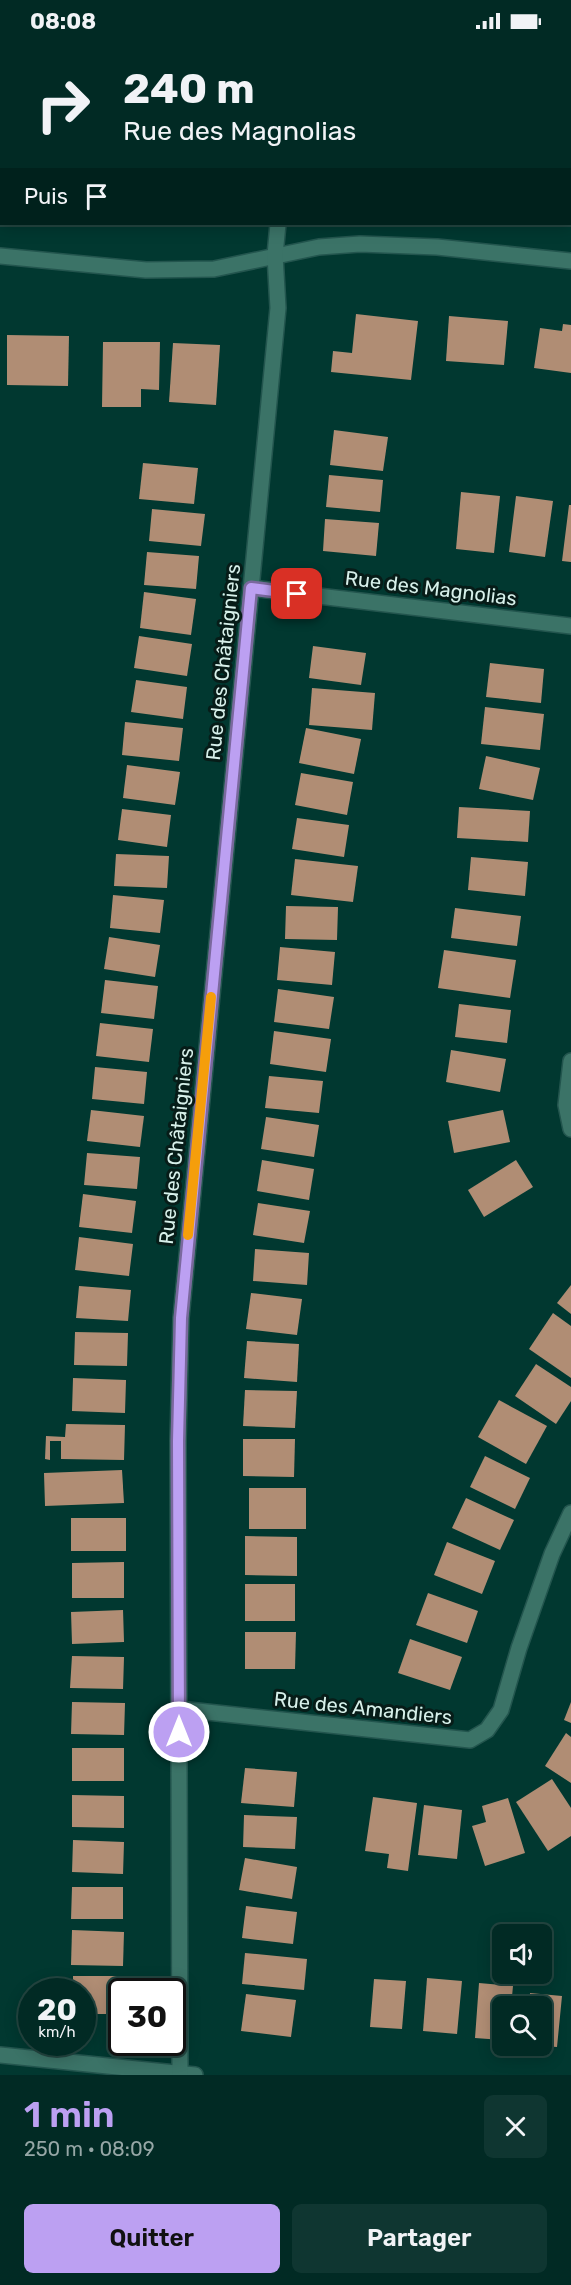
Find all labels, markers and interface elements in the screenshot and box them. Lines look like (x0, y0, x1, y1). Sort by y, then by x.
text: 08:08 (30, 8, 96, 35)
text: 240 m (123, 64, 255, 114)
icon: right (24, 66, 102, 144)
text: Rue des Magnolias (123, 115, 356, 147)
icon: arrive (80, 180, 113, 213)
text: Puis (24, 183, 68, 210)
street label: Rue des Châtaigniers (201, 563, 245, 761)
street label: Rue des Magnolias (344, 566, 518, 610)
pin (271, 568, 322, 619)
icon: arrive (280, 577, 313, 610)
street label: Rue des Châtaigniers (154, 1047, 198, 1245)
street label: Rue des Amandiers (273, 1687, 453, 1729)
position arrow (147, 1700, 211, 1764)
map controls (492, 1924, 552, 2056)
button: sound (492, 1924, 552, 1984)
speed limit sign: 30 (108, 1978, 186, 2056)
text: 20 (37, 1992, 77, 2028)
button: search (492, 1996, 552, 2056)
text: km/h (38, 2023, 76, 2041)
text: 1 min (24, 2093, 115, 2136)
button: close (484, 2095, 547, 2158)
text: 250 m · 08:09 (24, 2137, 155, 2161)
button: Quitter (24, 2204, 280, 2273)
button: Partager (292, 2204, 547, 2273)

